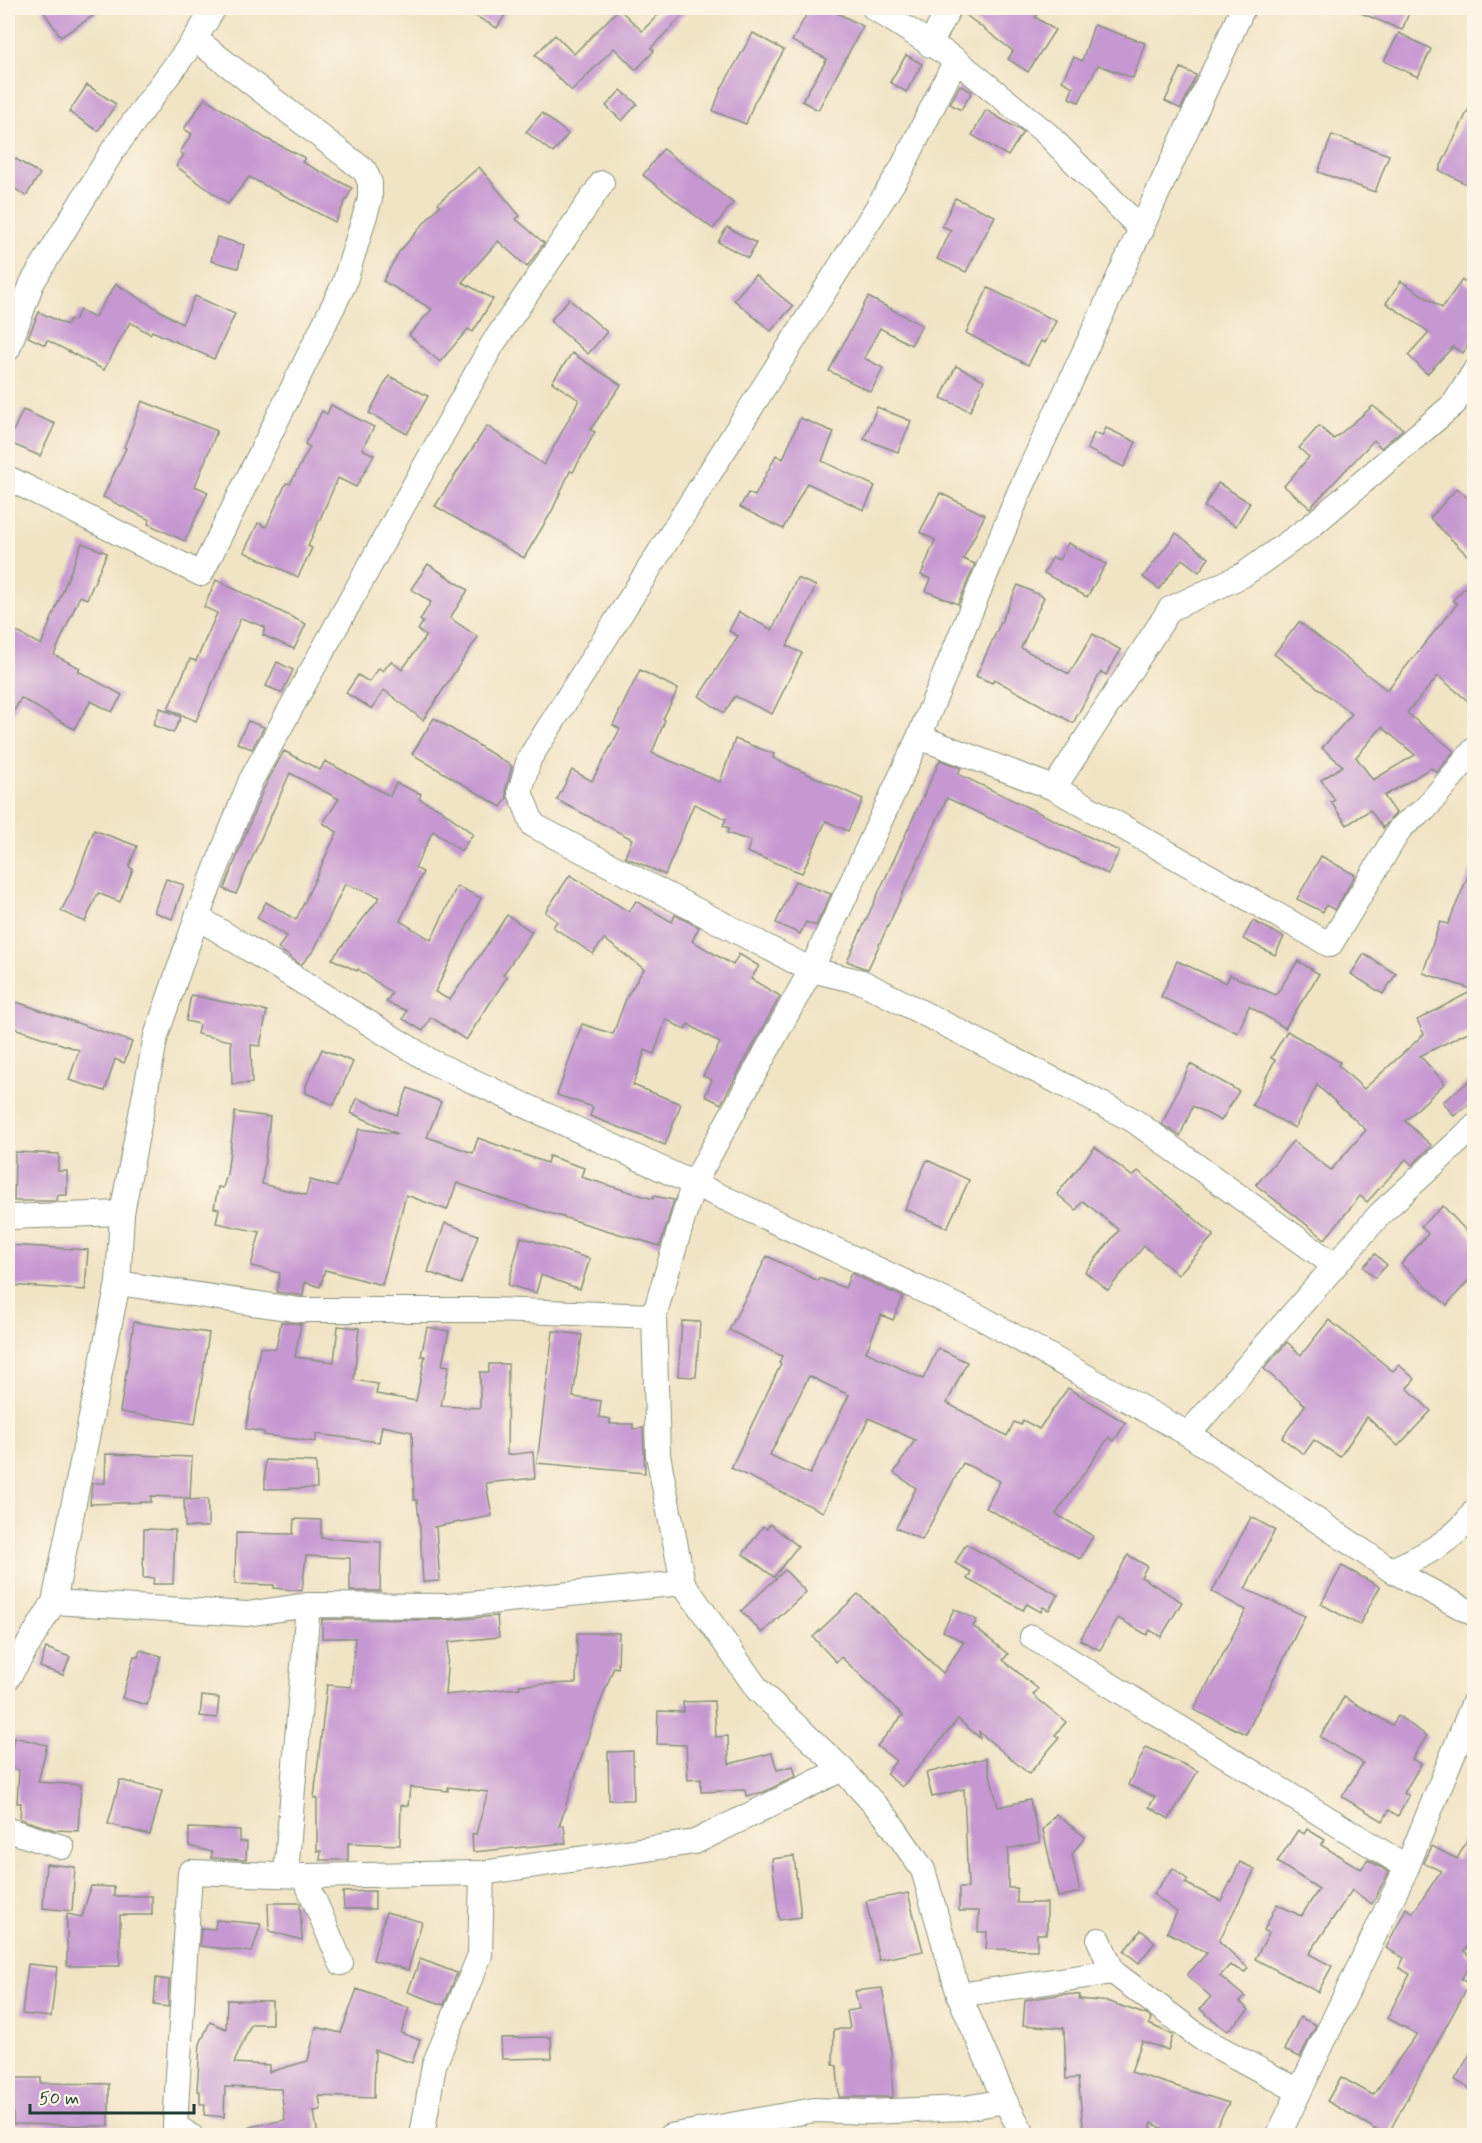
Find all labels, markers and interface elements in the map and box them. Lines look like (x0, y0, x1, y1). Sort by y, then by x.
scale bar (30, 2077, 194, 2115)
text: 50 m (39, 2087, 79, 2111)

